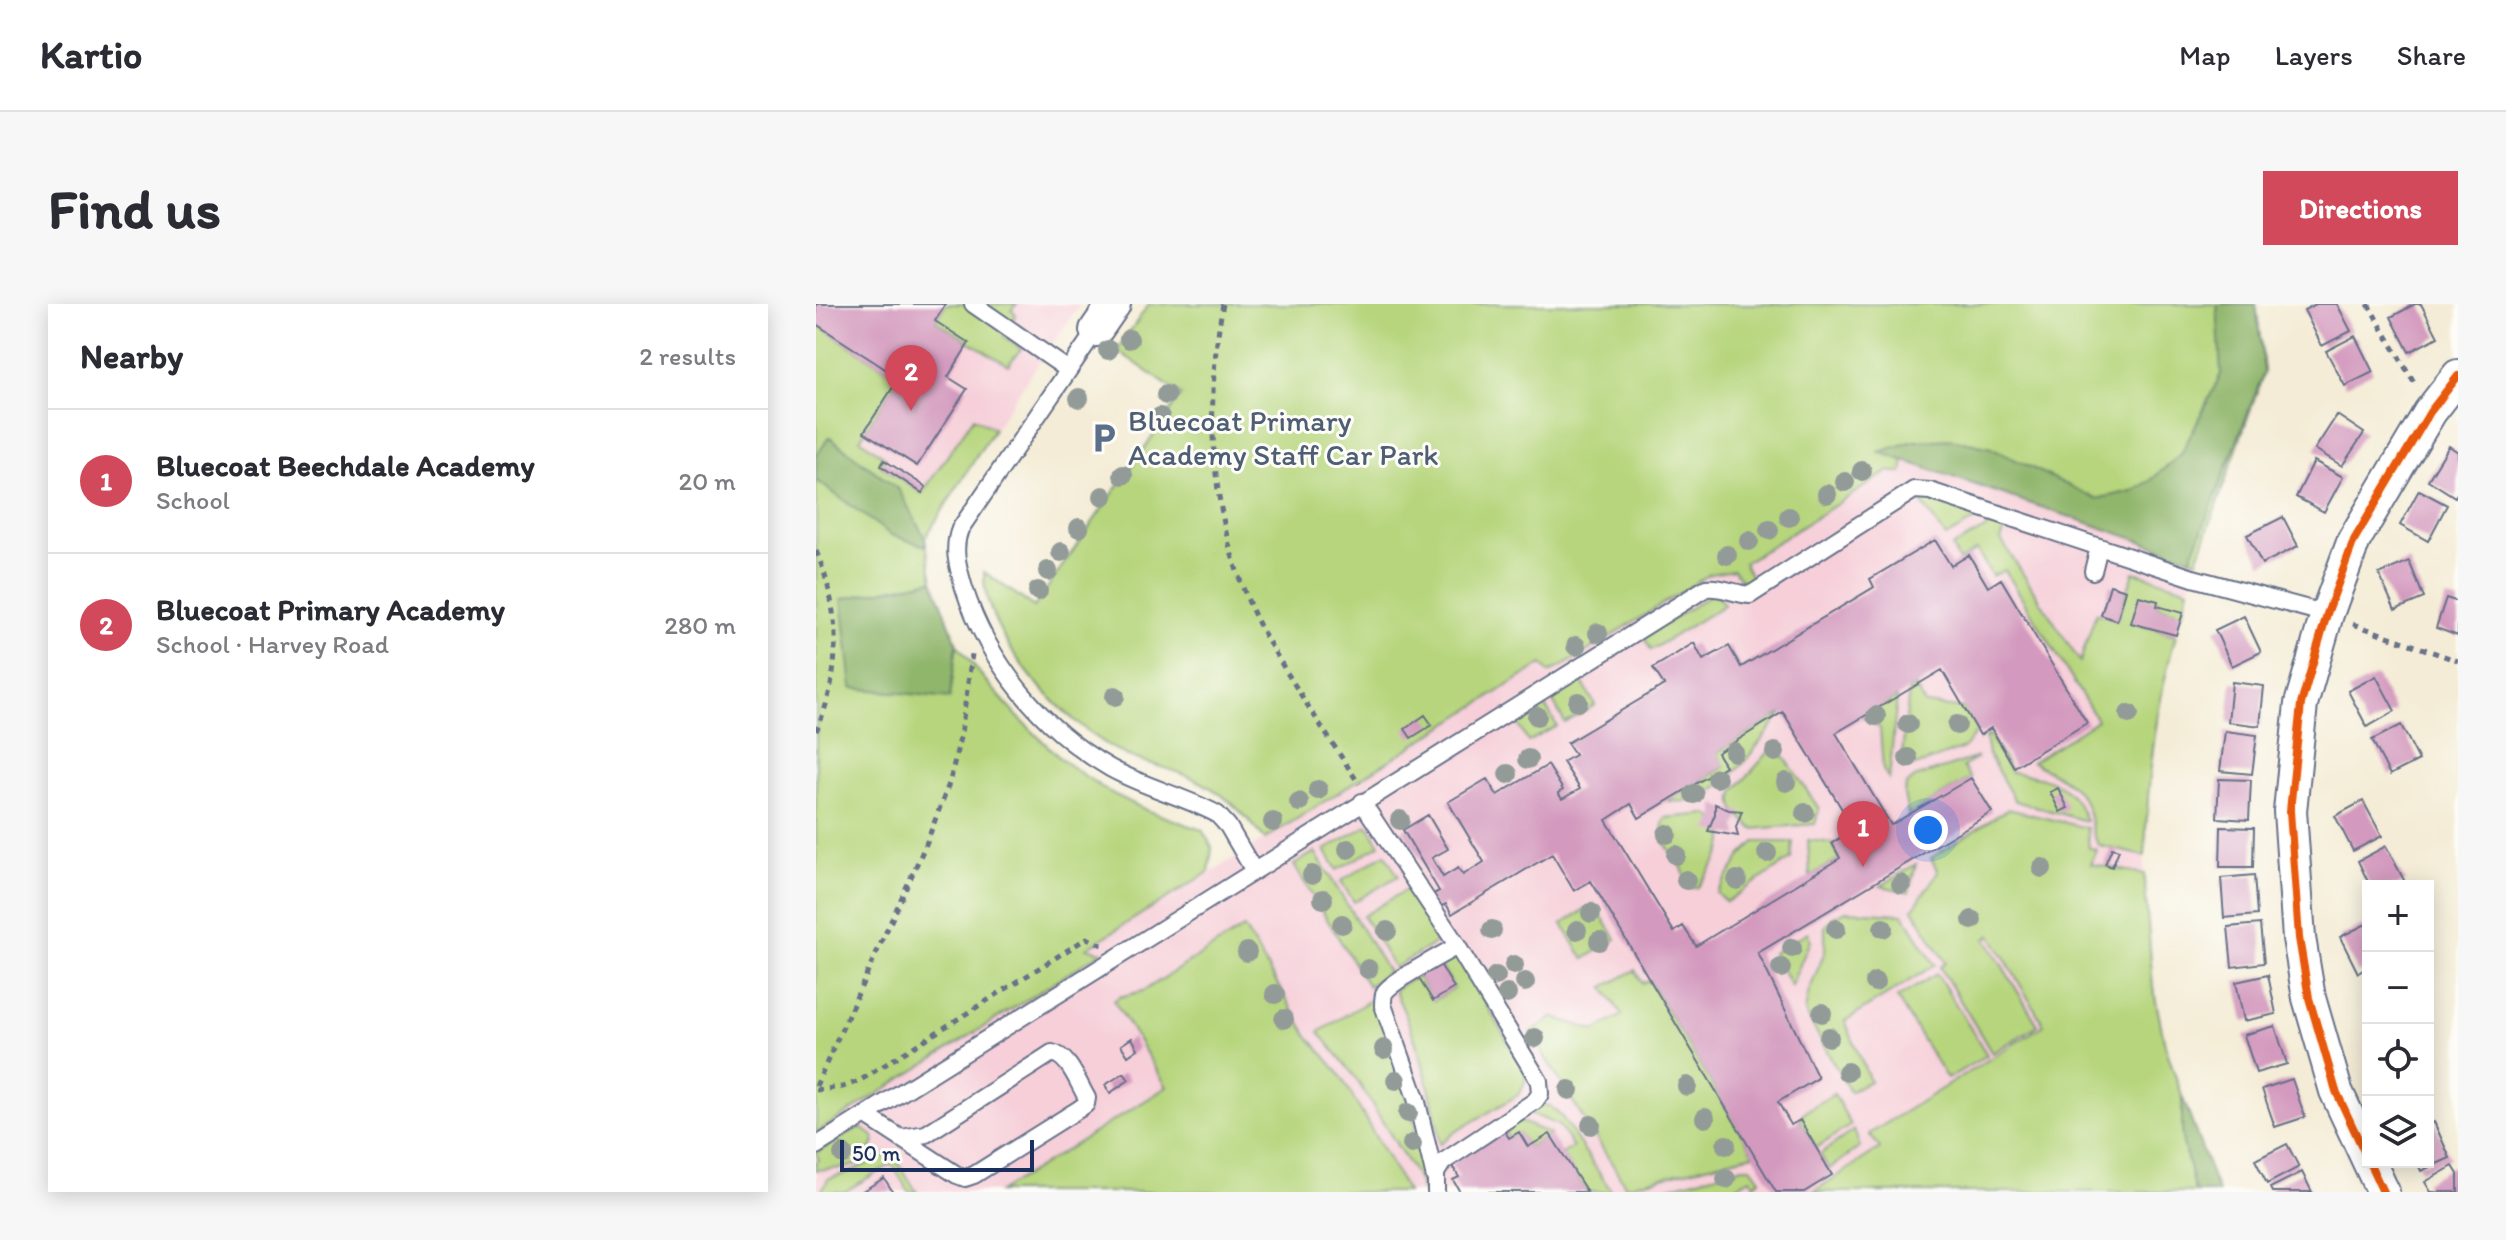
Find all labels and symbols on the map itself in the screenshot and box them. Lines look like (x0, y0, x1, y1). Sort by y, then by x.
pin: 2 (885, 345, 937, 411)
place label: Bluecoat Primary Academy Staff Car Park (1128, 402, 1439, 473)
parking icon: Bluecoat Primary Academy Staff Car Park (1087, 421, 1121, 455)
pin: 1 (1837, 801, 1889, 867)
your location (1908, 810, 1948, 850)
scale bar (840, 1136, 1034, 1172)

